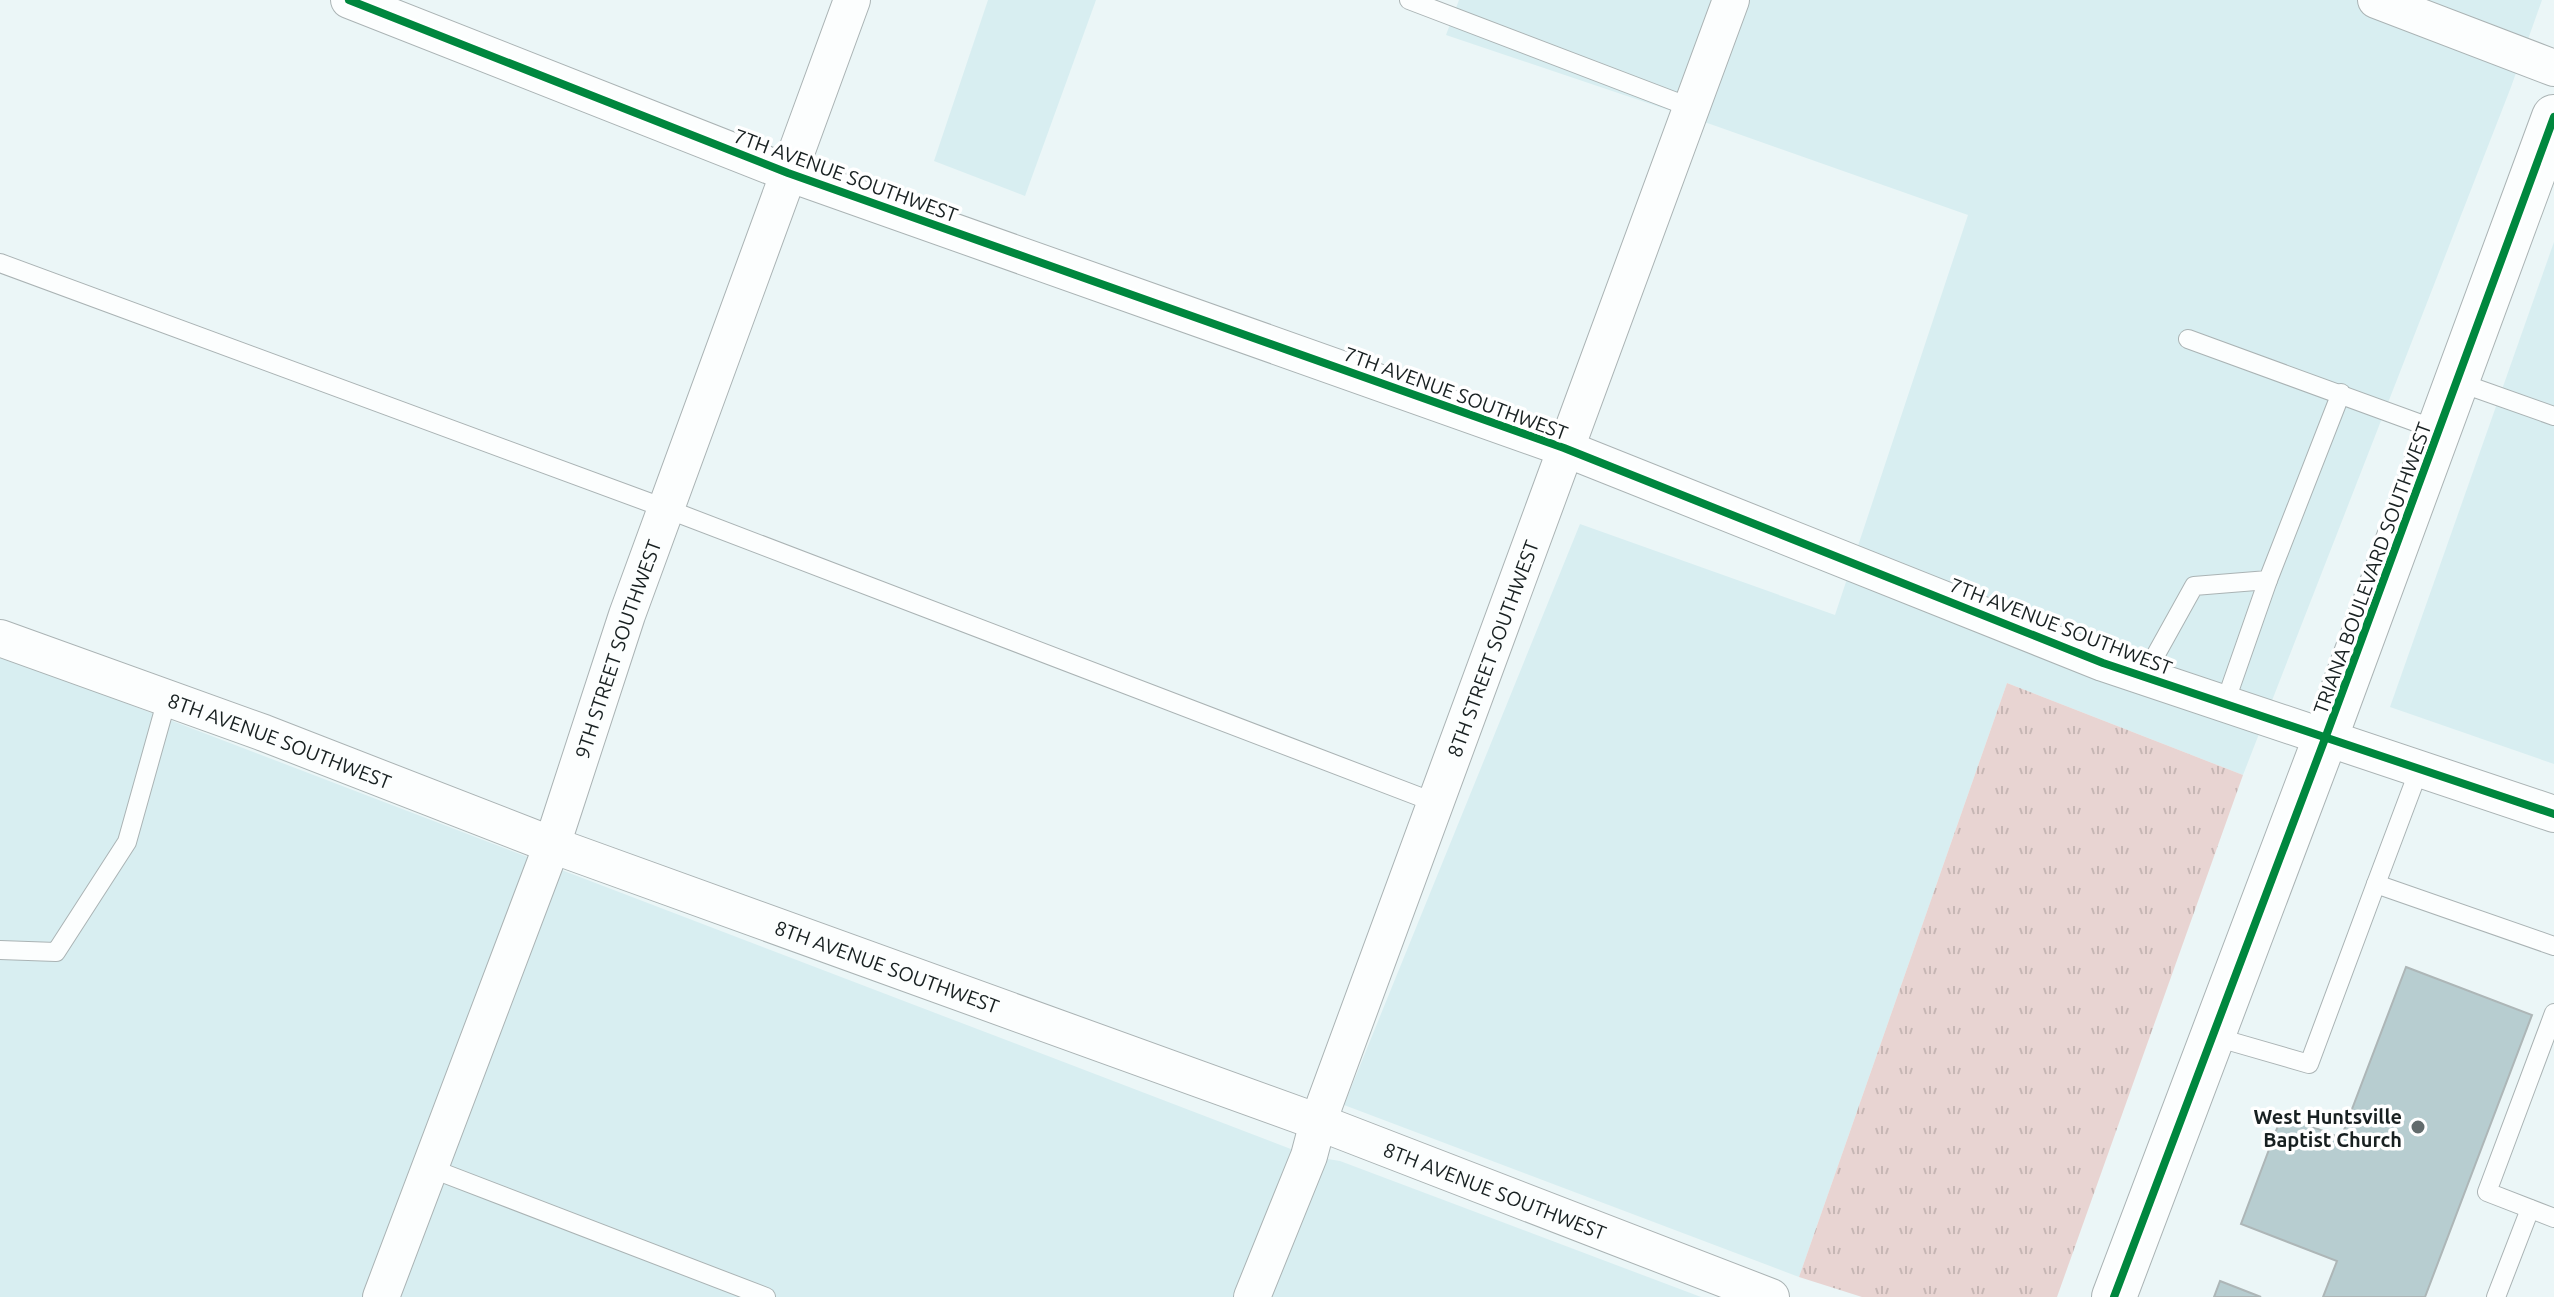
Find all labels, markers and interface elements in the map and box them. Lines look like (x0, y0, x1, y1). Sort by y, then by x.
street label: 7TH AVENUE SOUTHWEST (731, 124, 961, 226)
street label: 7TH AVENUE SOUTHWEST (1341, 342, 1571, 444)
street label: TRIANA BOULEVARD SOUTHWEST (2308, 419, 2436, 717)
street label: 9TH STREET SOUTHWEST (570, 536, 665, 761)
street label: 8TH STREET SOUTHWEST (1442, 537, 1543, 760)
street label: 7TH AVENUE SOUTHWEST (1946, 573, 2176, 679)
street label: 8TH AVENUE SOUTHWEST (165, 688, 395, 793)
street label: 8TH AVENUE SOUTHWEST (772, 915, 1002, 1017)
place label: West Huntsville Baptist Church (2254, 1105, 2402, 1151)
marker: West Huntsville Baptist Church (2409, 1118, 2427, 1136)
street label: 8TH AVENUE SOUTHWEST (1381, 1137, 1610, 1244)

